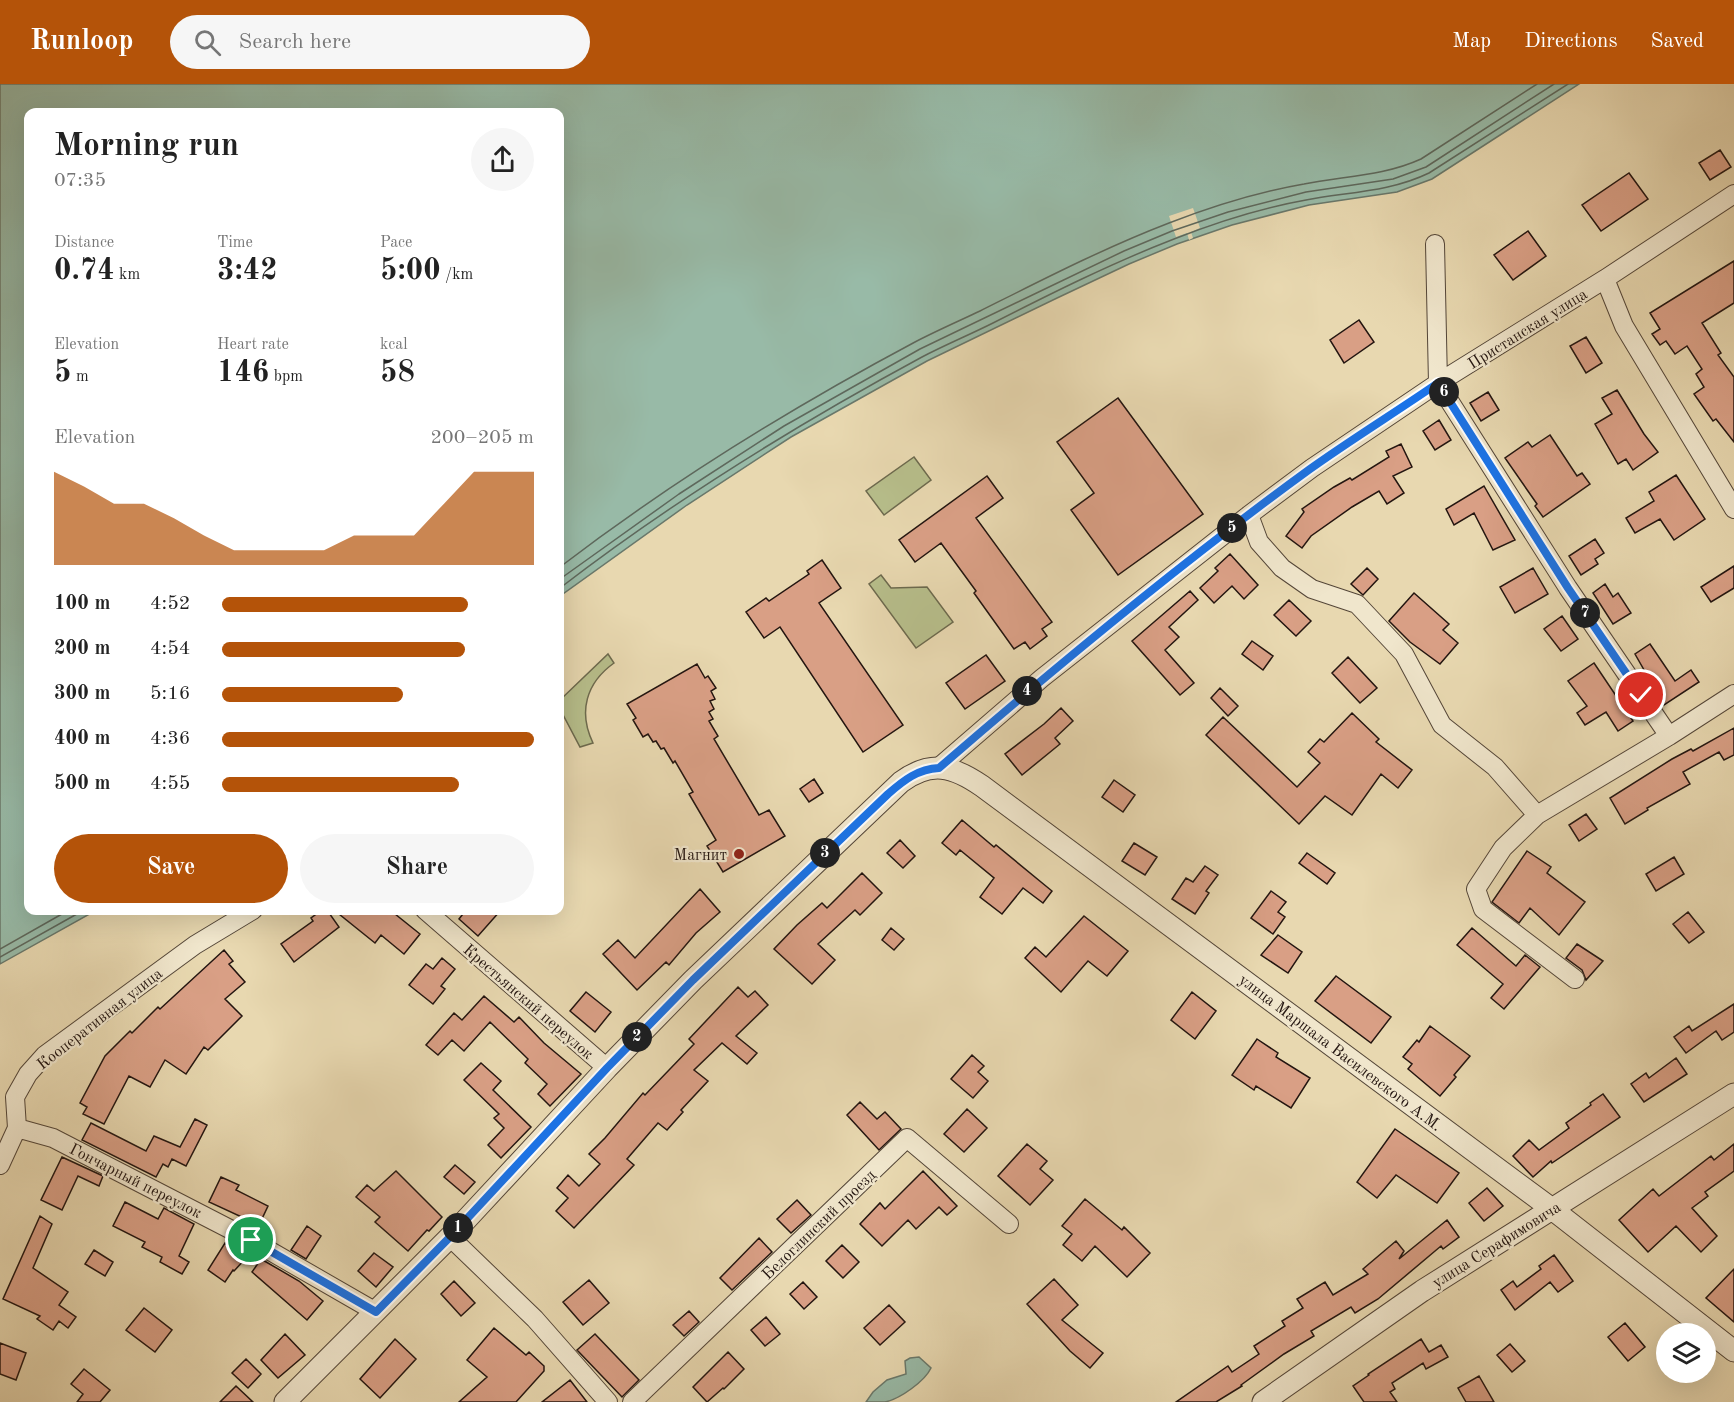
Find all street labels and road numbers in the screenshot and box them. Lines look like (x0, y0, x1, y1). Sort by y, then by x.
street label: Пристанская улица (1466, 286, 1591, 373)
street label: Крестьянский переулок (460, 942, 596, 1063)
street label: Кооперативная улица (35, 966, 166, 1073)
street label: улица Маршала Василевского А.М. (1235, 972, 1444, 1135)
street label: Гончарный переулок (66, 1142, 204, 1222)
street label: Белоглинский проезд (760, 1167, 879, 1283)
street label: улица Серафимовича (1430, 1200, 1564, 1292)

